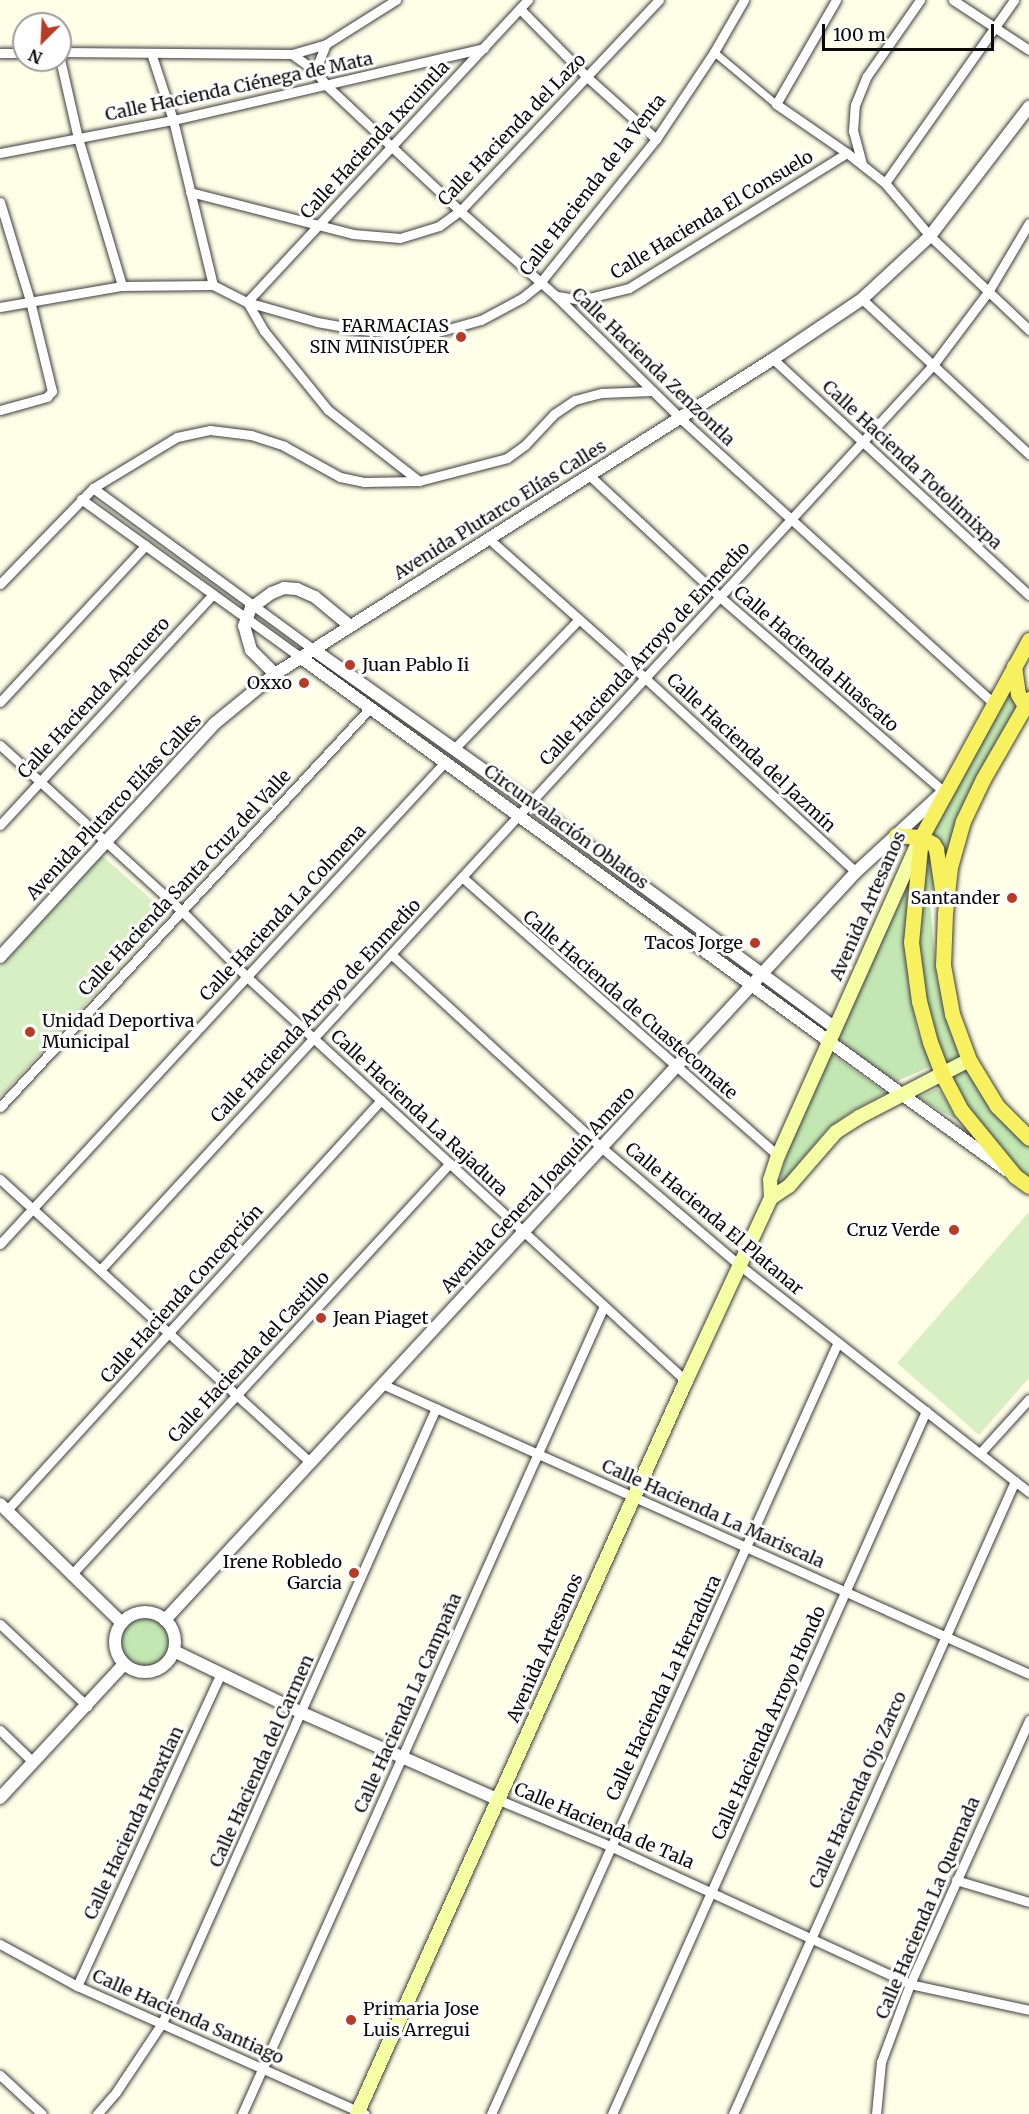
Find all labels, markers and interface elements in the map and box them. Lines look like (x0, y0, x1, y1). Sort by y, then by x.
north arrow (12, 12, 72, 72)
scale bar (825, 12, 998, 50)
text: 100 m (833, 23, 886, 46)
text: N (26, 45, 45, 68)
street label: Calle Hacienda Ciénega de Mata (103, 48, 375, 126)
street label: Calle Hacienda del Lazo (434, 49, 590, 211)
street label: Calle Hacienda Ixcuintla (296, 56, 454, 224)
street label: Calle Hacienda de la Venta (515, 90, 671, 280)
street label: Calle Hacienda El Consuelo (607, 146, 817, 284)
street label: Calle Hacienda Zenzontla (567, 283, 739, 451)
place label: FARMACIAS SIN MINISÚPER (309, 316, 449, 358)
marker: FARMACIAS SIN MINISÚPER (454, 330, 468, 344)
street label: Calle Hacienda Totolimixpa (818, 376, 1006, 554)
street label: Avenida Plutarco Elías Calles (390, 436, 610, 584)
street label: Calle Hacienda Arroyo de Enmedio (535, 538, 755, 770)
street label: Calle Hacienda Huascato (729, 582, 903, 736)
street label: Calle Hacienda Apacuero (14, 613, 174, 783)
place label: Juan Pablo Ii (362, 654, 469, 676)
marker: Juan Pablo Ii (343, 658, 357, 672)
street label: Calle Hacienda del Jazmín (662, 669, 840, 837)
place label: Oxxo (247, 672, 292, 694)
marker: Oxxo (297, 676, 311, 690)
street label: Avenida Plutarco Elías Calles (22, 710, 206, 904)
street label: Circunvalación Oblatos (479, 760, 653, 894)
street label: Calle Hacienda Santa Cruz del Valle (74, 765, 296, 1001)
street label: Calle Hacienda La Colmena (195, 820, 371, 1006)
street label: Avenida Artesanos (825, 828, 911, 984)
place label: Santander (911, 887, 1000, 909)
marker: Santander (1005, 891, 1019, 905)
street label: Calle Hacienda Arroyo de Enmedio (206, 895, 426, 1127)
street label: Calle Hacienda de Cuastecomate (518, 906, 742, 1104)
place label: Tacos Jorge (644, 932, 743, 954)
marker: Tacos Jorge (748, 936, 762, 950)
place label: Unidad Deportiva Municipal (42, 1011, 194, 1054)
marker: Unidad Deportiva Municipal (23, 1025, 37, 1039)
street label: Calle Hacienda La Rajadura (326, 1025, 512, 1201)
street label: Avenida General Joaquín Amaro (437, 1082, 639, 1298)
street label: Calle Hacienda El Platanar (621, 1138, 807, 1300)
street label: Calle Hacienda Concepción (96, 1200, 268, 1388)
place label: Cruz Verde (847, 1219, 940, 1241)
marker: Cruz Verde (945, 1221, 963, 1239)
street label: Calle Hacienda del Castillo (164, 1267, 334, 1447)
place label: Jean Piaget (333, 1307, 428, 1329)
marker: Jean Piaget (314, 1311, 328, 1325)
street label: Calle Hacienda La Mariscala (598, 1455, 828, 1573)
place label: Irene Robledo Garcia (223, 1552, 342, 1594)
marker: Irene Robledo Garcia (347, 1566, 361, 1580)
street label: Avenida Artesanos (502, 1570, 588, 1726)
street label: Calle Hacienda La Herradura (602, 1572, 726, 1804)
street label: Calle Hacienda La Campaña (350, 1590, 466, 1816)
street label: Calle Hacienda Arroyo Hondo (708, 1603, 830, 1843)
street label: Calle Hacienda del Carmen (205, 1651, 319, 1871)
street label: Calle Hacienda Ojo Zarco (805, 1688, 911, 1892)
street label: Calle Hacienda Hoaxtlan (80, 1723, 188, 1923)
street label: Calle Hacienda de Tala (511, 1778, 697, 1874)
street label: Calle Hacienda La Quemada (871, 1794, 985, 2022)
street label: Calle Hacienda Santiago (89, 1965, 287, 2069)
place label: Primaria Jose Luis Arregui (363, 1999, 479, 2042)
marker: Primaria Jose Luis Arregui (344, 2013, 358, 2027)

